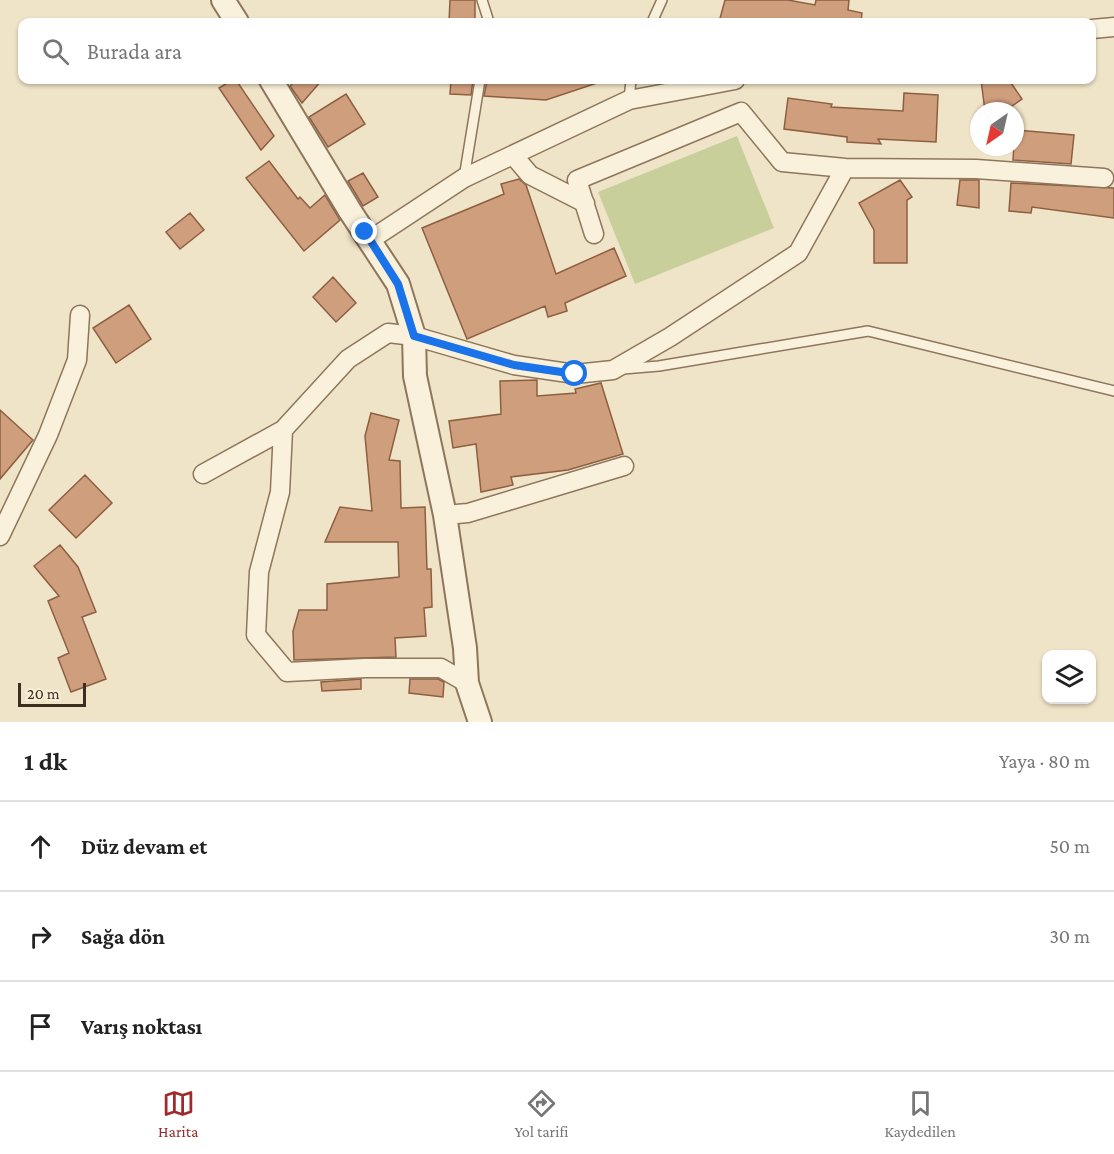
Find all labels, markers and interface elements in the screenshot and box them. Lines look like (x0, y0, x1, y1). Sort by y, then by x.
search box (18, 18, 1096, 84)
icon: search (39, 35, 72, 68)
text: Burada ara (87, 39, 182, 64)
north arrow (970, 102, 1024, 156)
route end (351, 218, 377, 244)
route start (561, 360, 587, 386)
map controls (1042, 650, 1096, 704)
button: layers (1042, 650, 1096, 704)
scale bar (18, 680, 86, 708)
text: 20 m (27, 685, 60, 702)
text: 1 dk (24, 747, 67, 776)
text: Yaya · 80 m (999, 750, 1090, 772)
icon: ahead (24, 830, 57, 863)
text: Düz devam et (81, 834, 207, 859)
text: 50 m (1049, 835, 1090, 857)
icon: right (24, 920, 57, 953)
text: Sağa dön (81, 924, 165, 949)
text: 30 m (1049, 925, 1090, 947)
icon: arrive (24, 1010, 57, 1043)
text: Varış noktası (81, 1014, 202, 1039)
tab: Harita (158, 1087, 198, 1140)
tab: Yol tarifi (514, 1087, 568, 1140)
tab: Kaydedilen (884, 1087, 956, 1140)

